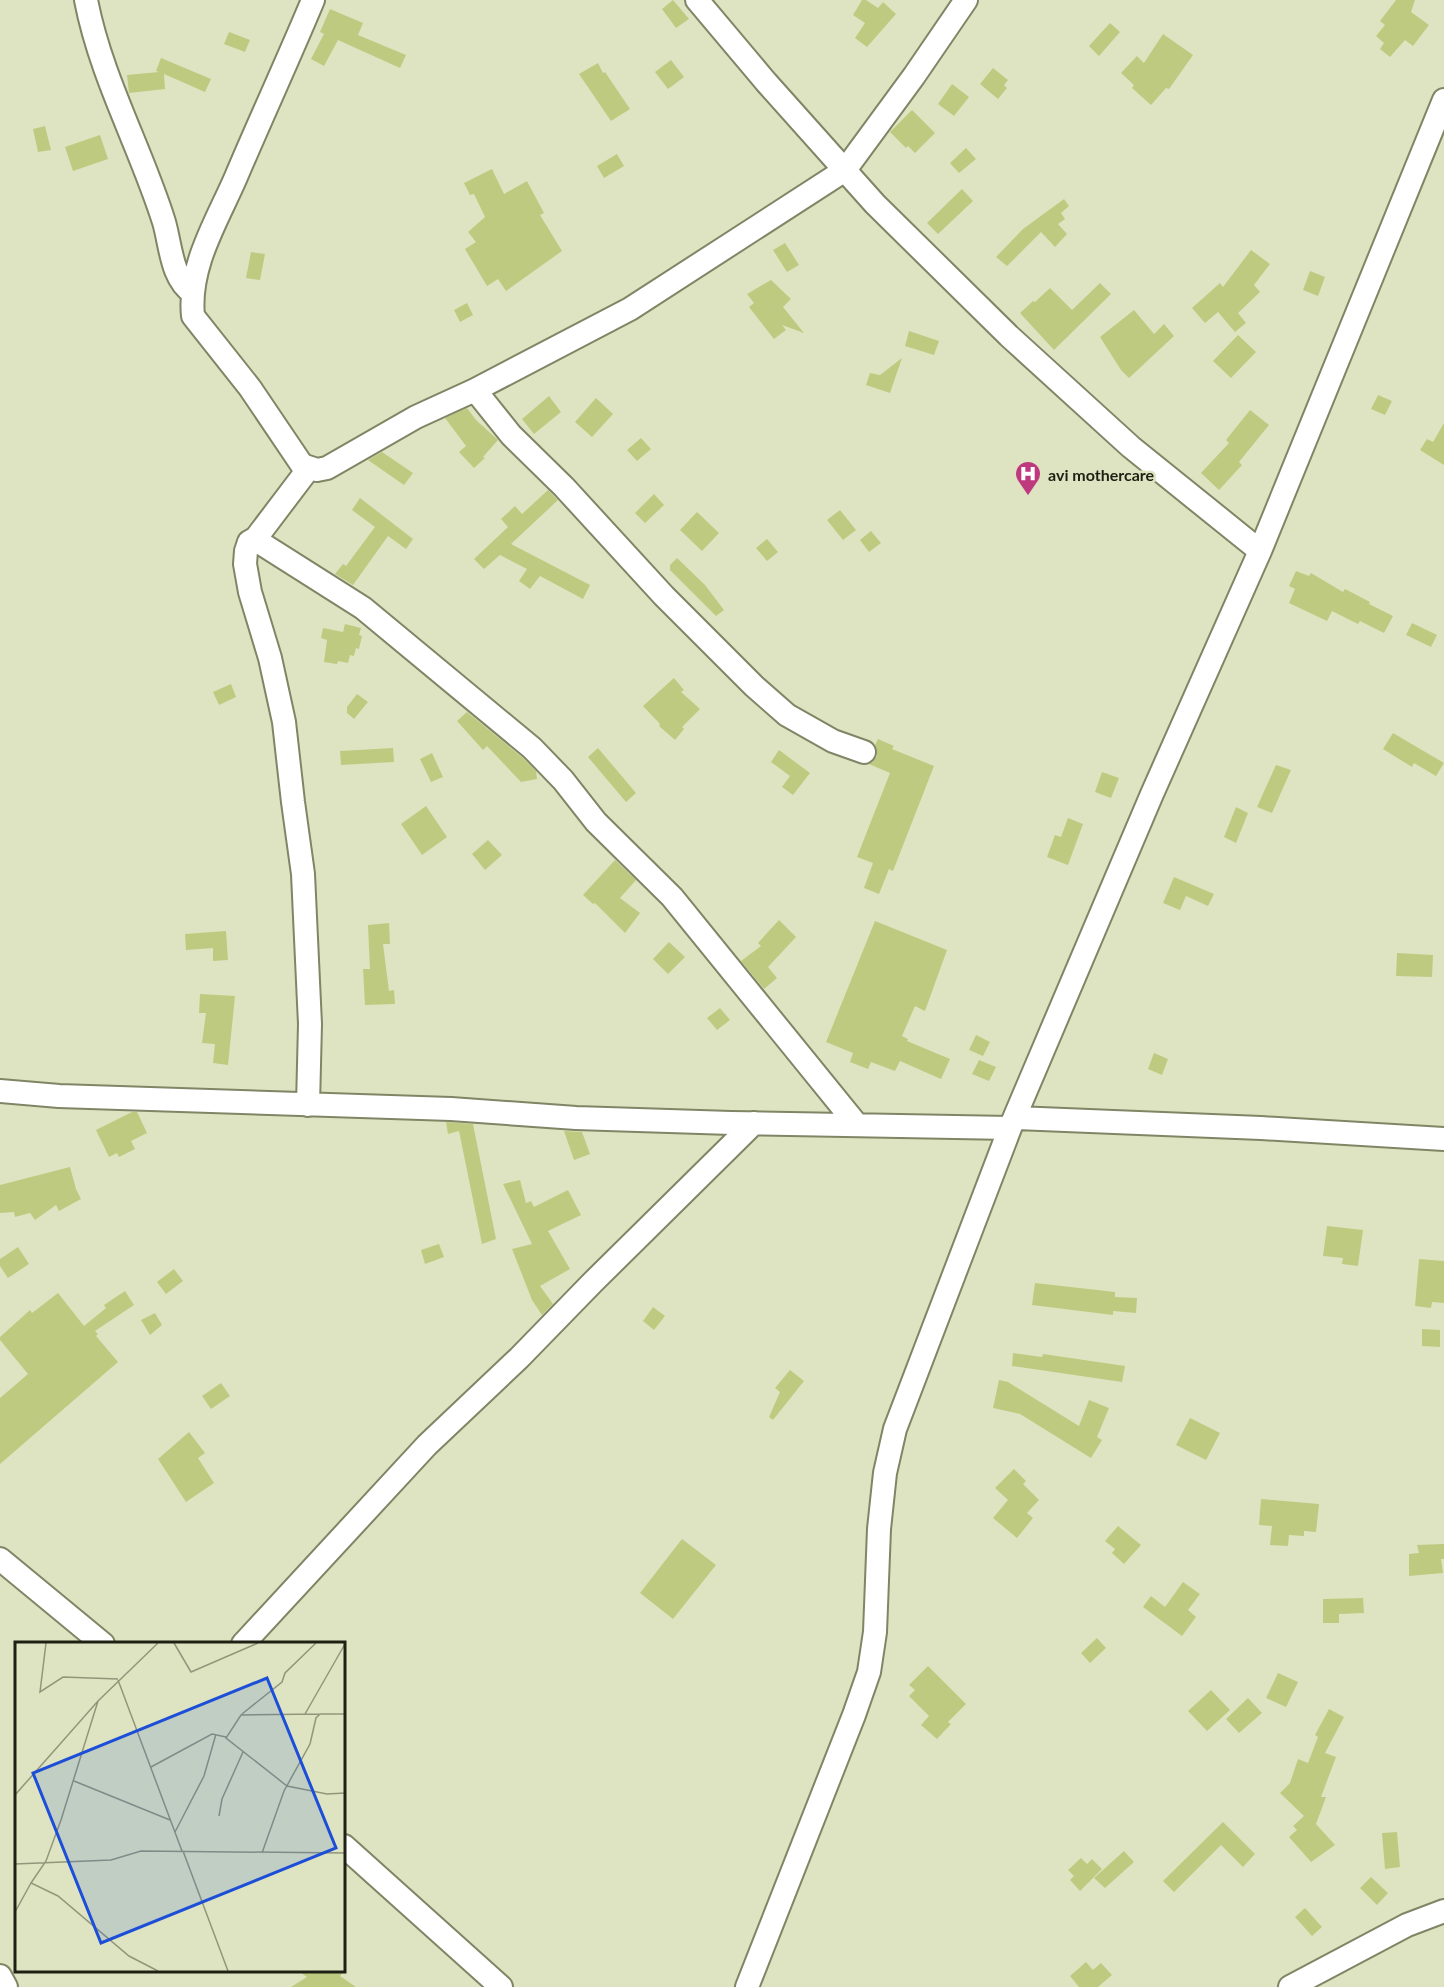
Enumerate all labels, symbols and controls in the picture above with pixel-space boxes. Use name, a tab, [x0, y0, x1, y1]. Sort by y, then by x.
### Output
hospital icon: avi mothercare	[1013, 459, 1043, 497]
place label: avi mothercare	[1048, 465, 1155, 484]
inset map	[15, 1642, 345, 1972]

